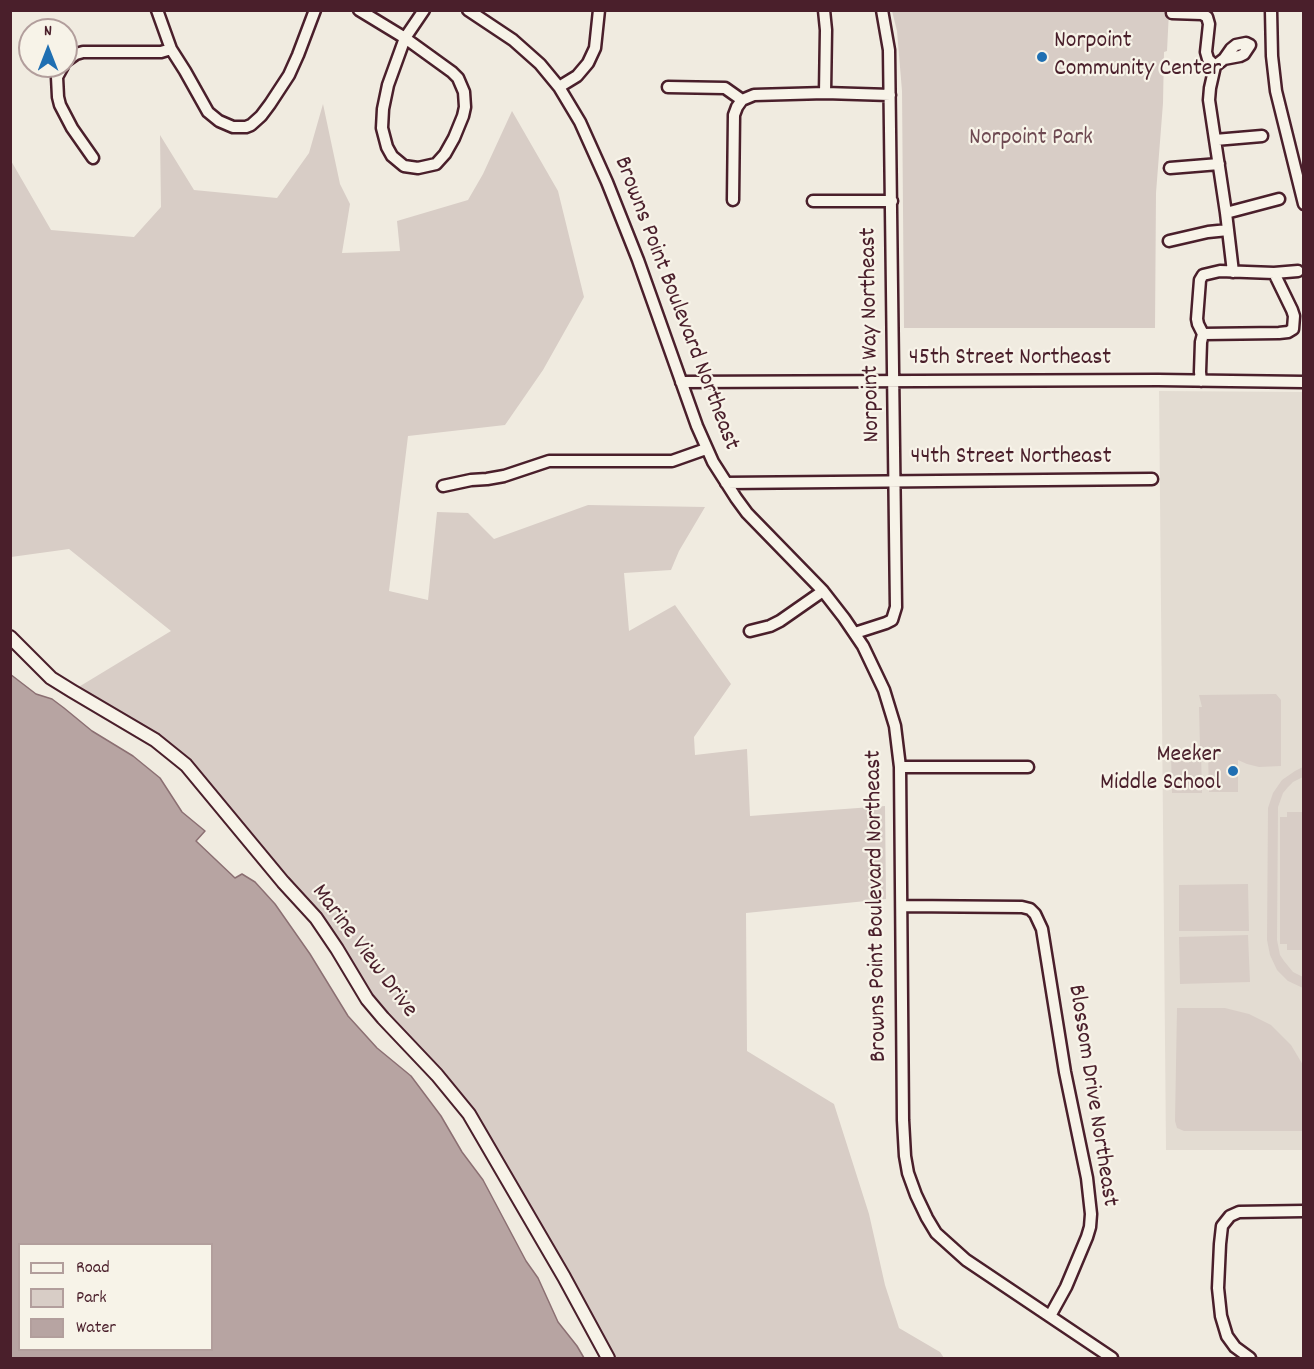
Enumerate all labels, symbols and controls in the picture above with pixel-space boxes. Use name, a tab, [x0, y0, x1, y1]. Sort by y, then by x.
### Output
north arrow	[18, 18, 78, 78]
text: N	[44, 20, 52, 43]
place label: Norpoint Community Center	[1054, 29, 1221, 85]
marker: Norpoint Community Center	[1035, 50, 1049, 64]
park label: Norpoint Park	[969, 126, 1093, 154]
street label: Browns Point Boulevard Northeast	[606, 153, 744, 455]
street label: Norpoint Way Northeast	[856, 227, 888, 443]
street label: 45th Street Northeast	[909, 346, 1111, 374]
street label: 44th Street Northeast	[910, 445, 1112, 473]
place label: Meeker Middle School	[1100, 743, 1221, 799]
street label: Browns Point Boulevard Northeast	[861, 750, 895, 1062]
marker: Meeker Middle School	[1226, 764, 1240, 778]
street label: Marine View Drive	[304, 880, 422, 1024]
street label: Blossom Drive Northeast	[1059, 983, 1123, 1209]
legend	[18, 1243, 213, 1351]
text: Road	[76, 1256, 110, 1281]
text: Park	[76, 1286, 107, 1311]
text: Water	[76, 1316, 116, 1341]

